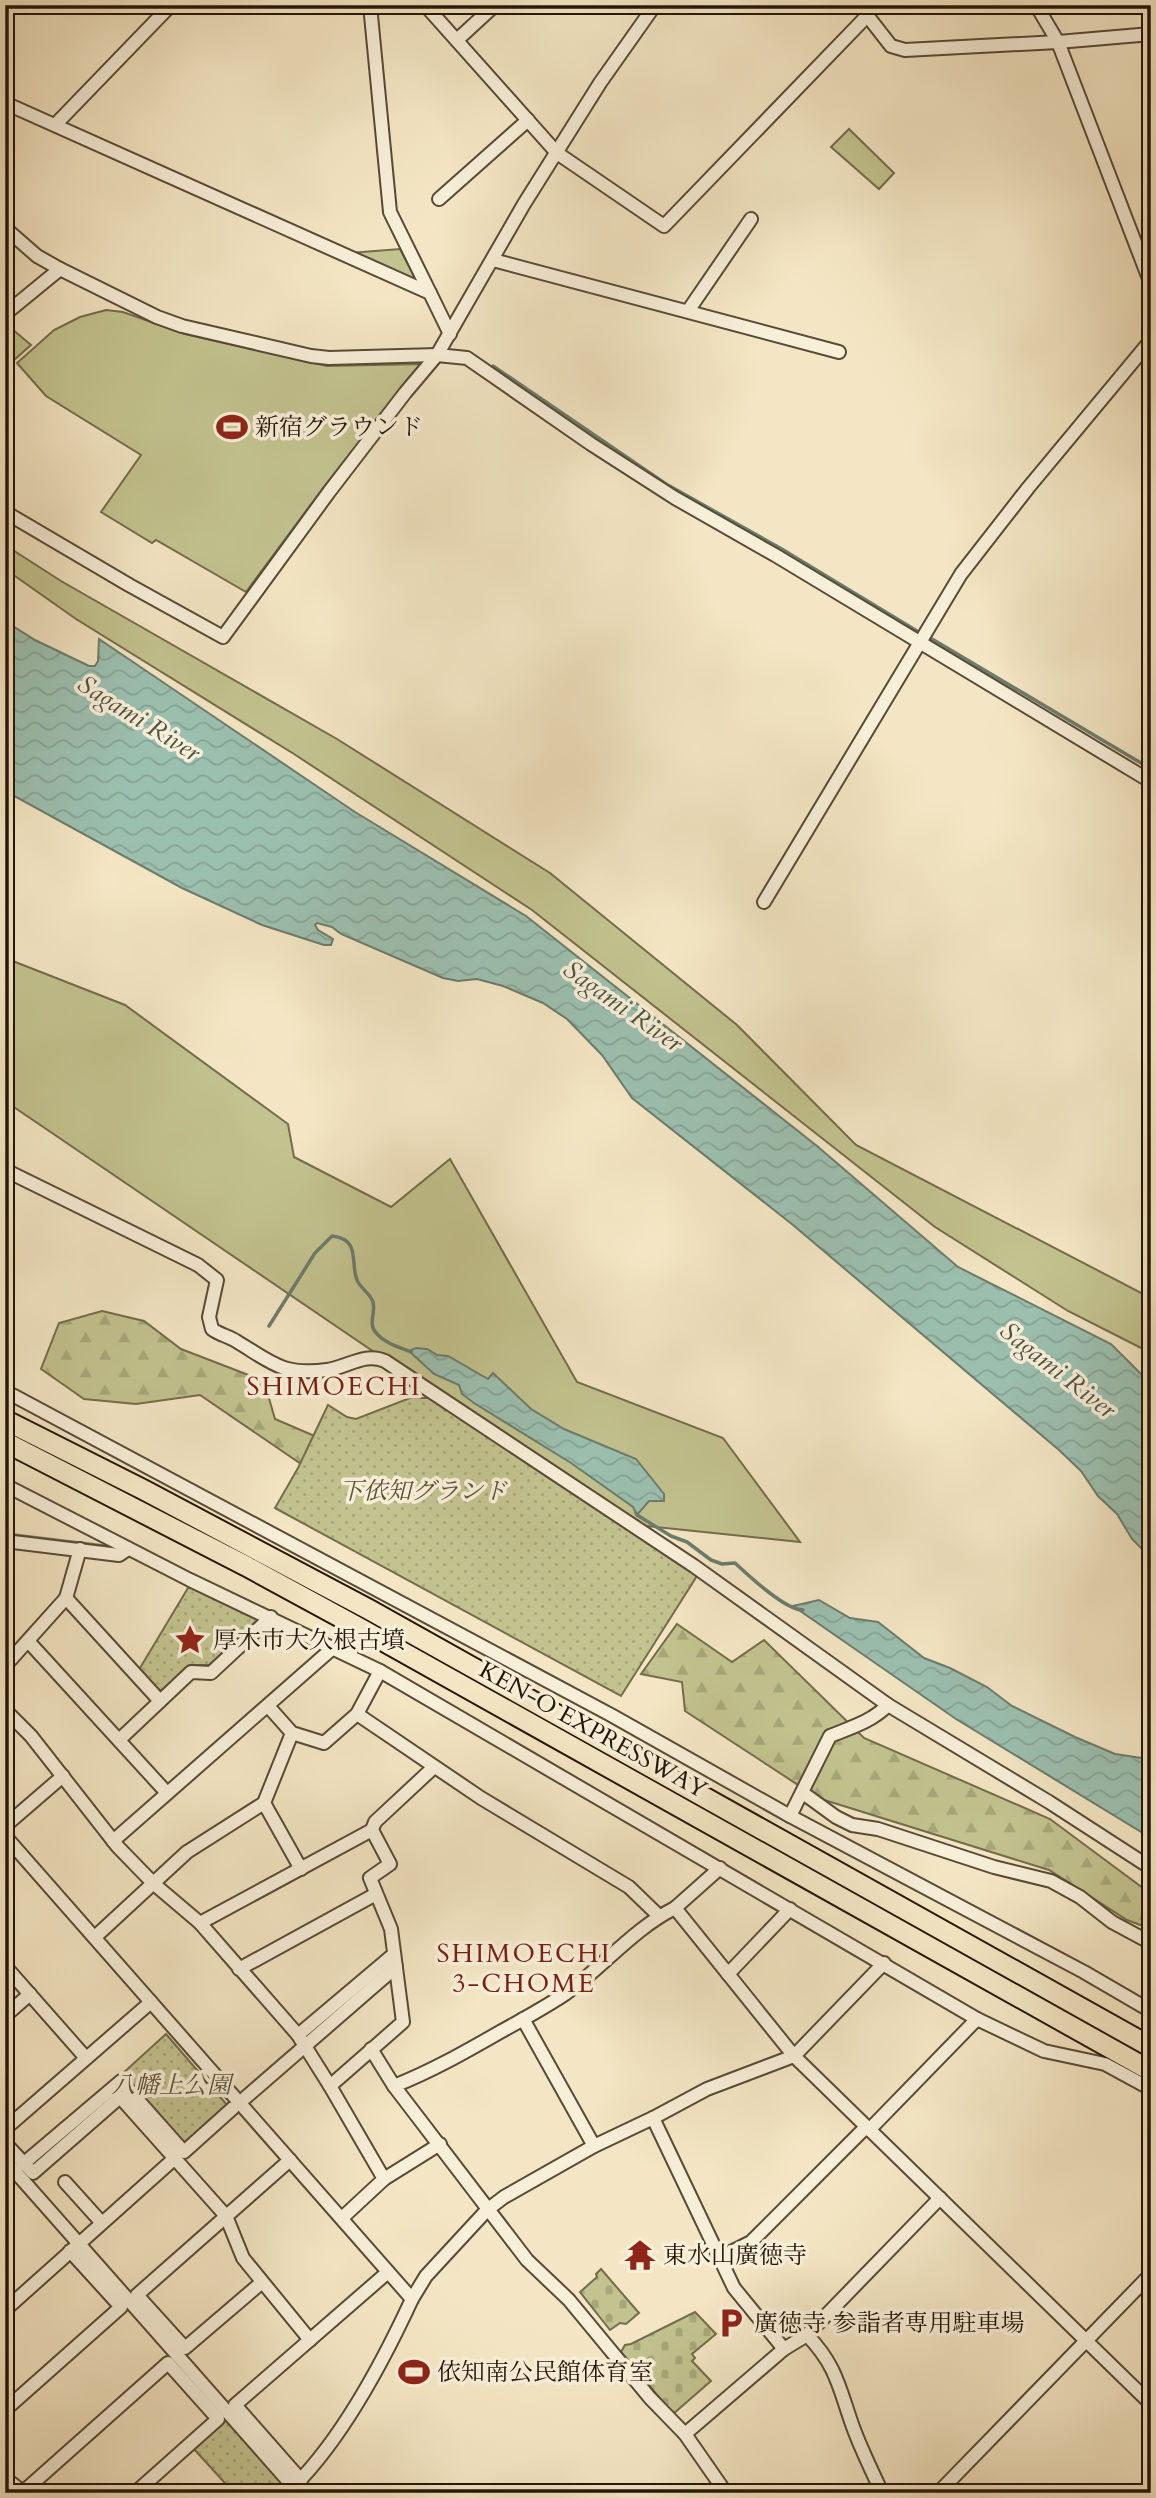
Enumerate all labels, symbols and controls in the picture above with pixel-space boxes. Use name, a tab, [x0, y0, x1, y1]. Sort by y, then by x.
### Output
sports icon: 新宿グラウンド	[215, 410, 249, 444]
place label: 新宿グラウンド	[255, 411, 423, 444]
water label: Sagami River	[71, 666, 208, 770]
water label: Sagami River	[556, 952, 691, 1061]
water label: Sagami River	[993, 1314, 1125, 1427]
district label: SHIMOECHI	[246, 1369, 422, 1404]
park label: 下依知グランド	[339, 1475, 508, 1508]
place icon: 厚木市大久根古墳	[173, 1623, 207, 1657]
place label: 厚木市大久根古墳	[213, 1624, 405, 1657]
street label: KEN-O EXPRESSWAY	[473, 1654, 713, 1807]
district label: SHIMOECHI 3-CHOME	[436, 1936, 612, 2001]
park label: 八幡上公園	[111, 2069, 235, 2102]
temple icon: 東水山廣徳寺	[623, 2238, 657, 2272]
place label: 東水山廣徳寺	[663, 2239, 807, 2272]
parking icon: 廣徳寺 参詣者専用駐車場	[714, 2306, 748, 2340]
place label: 廣徳寺 参詣者専用駐車場	[754, 2307, 1024, 2340]
sports icon: 依知南公民館体育室	[397, 2355, 431, 2389]
place label: 依知南公民館体育室	[437, 2356, 653, 2389]

